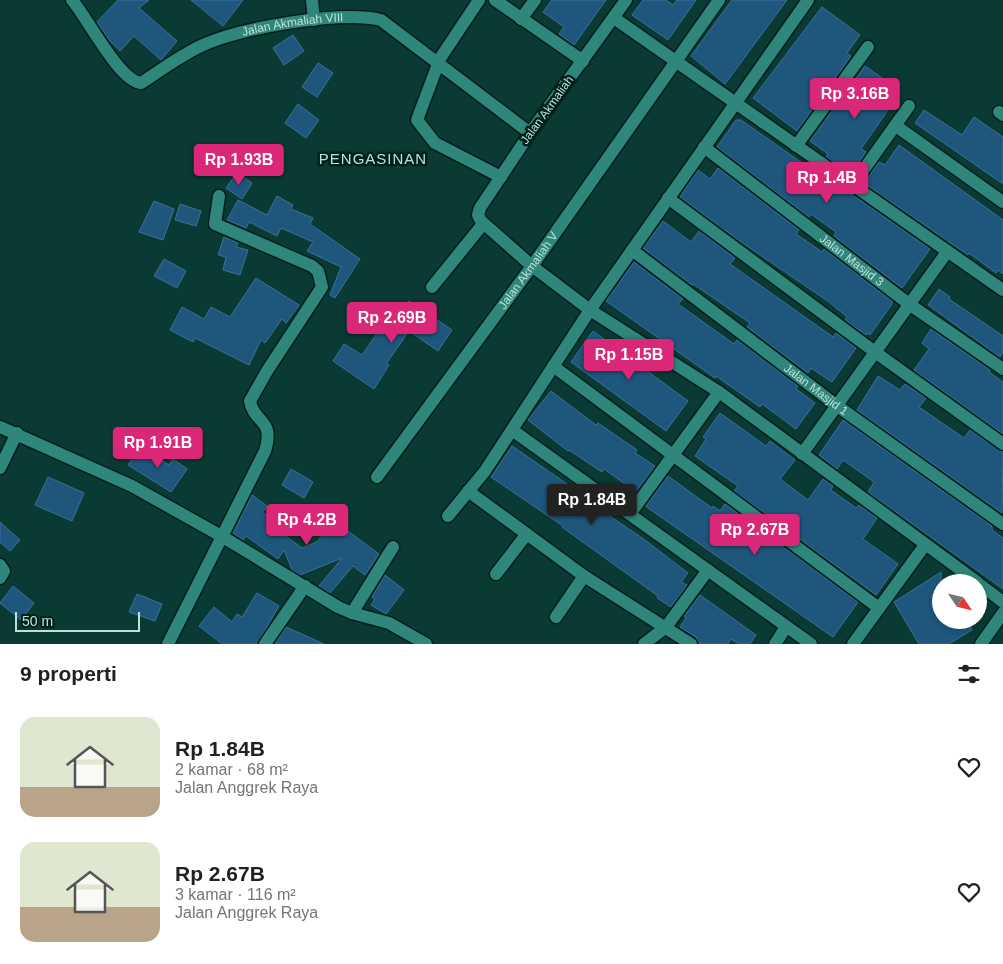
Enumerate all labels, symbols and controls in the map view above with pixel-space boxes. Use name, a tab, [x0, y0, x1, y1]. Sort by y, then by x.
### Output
street label: Jalan Akmaliah VIII	[241, 10, 344, 39]
street label: Jalan Akmaliah	[518, 73, 576, 147]
pin: Rp 3.16B	[803, 78, 907, 120]
text: Rp 3.16B	[821, 85, 889, 102]
pin: Rp 1.93B	[187, 144, 291, 186]
district label: PENGASINAN	[319, 150, 427, 167]
text: Rp 1.93B	[205, 151, 273, 168]
pin: Rp 1.4B	[781, 162, 873, 204]
text: Rp 1.4B	[797, 169, 857, 186]
street label: Jalan Akmaliah V	[496, 229, 561, 312]
street label: Jalan Masjid 3	[817, 231, 887, 289]
pin: Rp 2.69B	[340, 302, 444, 344]
text: Rp 2.69B	[358, 309, 426, 326]
pin: Rp 1.15B	[577, 338, 681, 381]
text: Rp 1.15B	[595, 346, 663, 363]
street label: Jalan Masjid 1	[781, 361, 851, 419]
pin: Rp 1.91B	[106, 426, 210, 469]
text: Rp 1.91B	[124, 434, 192, 451]
pin: Rp 1.84B	[540, 484, 644, 526]
text: Rp 1.84B	[558, 491, 626, 508]
pin: Rp 4.2B	[261, 504, 353, 546]
text: Rp 4.2B	[277, 511, 337, 528]
pin: Rp 2.67B	[703, 514, 807, 556]
text: Rp 2.67B	[721, 521, 789, 538]
north arrow	[932, 574, 988, 629]
map controls	[932, 574, 987, 629]
scale bar	[15, 609, 140, 632]
text: 50 m	[22, 613, 53, 629]
icon: filters	[955, 660, 983, 688]
text: 9 properti	[20, 662, 117, 685]
icon: home	[60, 737, 120, 797]
text: Rp 1.84B	[175, 737, 265, 760]
icon: heart	[955, 753, 983, 781]
text: 2 kamar · 68 m²	[175, 761, 288, 778]
text: Jalan Anggrek Raya	[175, 779, 318, 796]
icon: home	[60, 862, 120, 922]
text: Rp 2.67B	[175, 862, 265, 885]
icon: heart	[955, 878, 983, 906]
text: 3 kamar · 116 m²	[175, 886, 296, 903]
text: Jalan Anggrek Raya	[175, 904, 318, 921]

